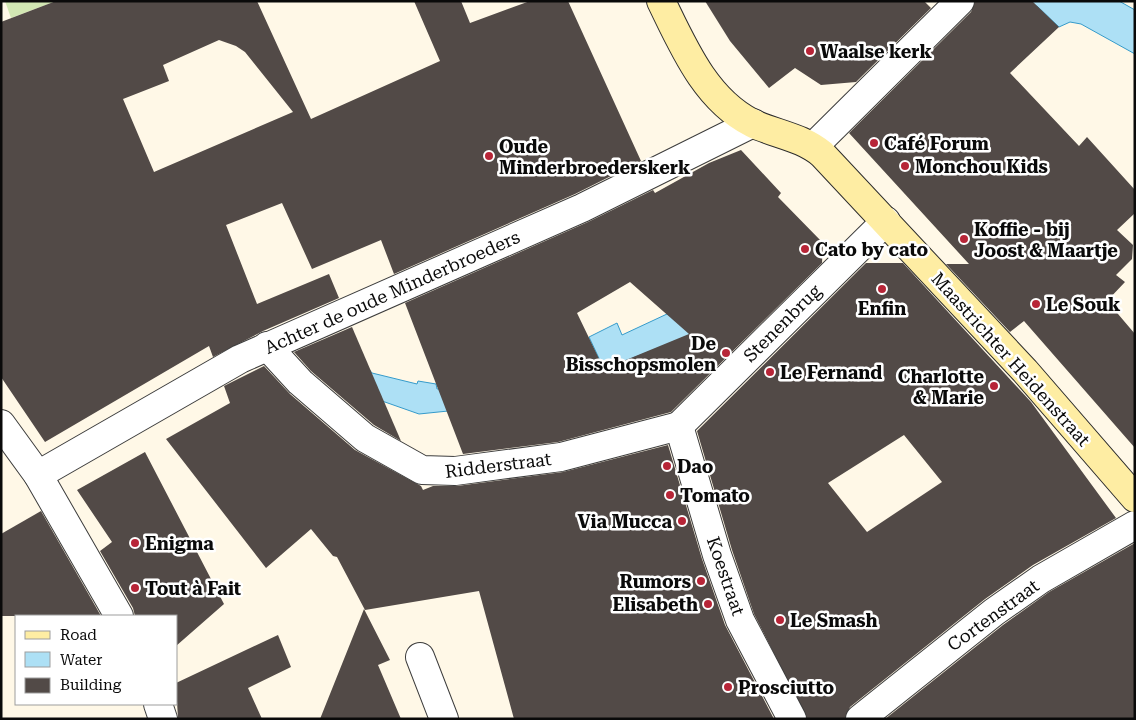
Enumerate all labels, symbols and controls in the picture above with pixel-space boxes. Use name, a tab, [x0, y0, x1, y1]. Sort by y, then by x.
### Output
place label: Waalse kerk	[820, 41, 933, 62]
marker: Waalse kerk	[804, 45, 816, 57]
place label: Café Forum	[884, 133, 990, 154]
place label: Oude Minderbroederskerk	[499, 136, 691, 178]
marker: Café Forum	[868, 137, 880, 149]
marker: Oude Minderbroederskerk	[483, 150, 495, 162]
place label: Monchou Kids	[915, 156, 1048, 177]
marker: Monchou Kids	[899, 160, 911, 172]
place label: Koffie - bij Joost & Maartje	[974, 219, 1118, 261]
street label: Achter de oude Minderbroeders	[261, 226, 523, 358]
marker: Koffie - bij Joost & Maartje	[958, 233, 970, 245]
place label: Cato by cato	[815, 239, 928, 260]
marker: Cato by cato	[799, 243, 811, 255]
street label: Maastrichter Heidenstraat	[927, 268, 1095, 450]
street label: Stenenbrug	[739, 279, 826, 366]
marker: Enfin	[876, 283, 888, 295]
place label: Le Souk	[1046, 294, 1121, 315]
place label: Enfin	[858, 298, 906, 319]
marker: Le Souk	[1030, 298, 1042, 310]
place label: De Bisschopsmolen	[566, 333, 716, 375]
marker: De Bisschopsmolen	[720, 347, 732, 359]
place label: Le Fernand	[780, 362, 882, 383]
marker: Le Fernand	[764, 366, 776, 378]
place label: Charlotte & Marie	[898, 366, 984, 408]
marker: Charlotte & Marie	[988, 380, 1000, 392]
street label: Ridderstraat	[444, 448, 553, 482]
place label: Dao	[677, 456, 714, 477]
marker: Dao	[661, 460, 673, 472]
place label: Tomato	[680, 485, 750, 506]
marker: Tomato	[664, 489, 676, 501]
place label: Via Mucca	[577, 511, 672, 532]
marker: Via Mucca	[676, 515, 688, 527]
place label: Enigma	[145, 533, 214, 554]
street label: Koestraat	[703, 534, 749, 618]
marker: Enigma	[129, 537, 141, 549]
place label: Rumors	[620, 571, 691, 592]
marker: Rumors	[695, 575, 707, 587]
street label: Cortenstraat	[943, 575, 1043, 655]
place label: Tout à Fait	[145, 578, 241, 599]
marker: Tout à Fait	[129, 582, 141, 594]
place label: Elisabeth	[613, 594, 698, 615]
marker: Elisabeth	[702, 598, 714, 610]
place label: Le Smash	[790, 610, 878, 631]
marker: Le Smash	[774, 614, 786, 626]
legend	[15, 615, 178, 705]
text: Road	[60, 626, 97, 644]
text: Water	[60, 651, 102, 669]
text: Building	[60, 676, 122, 694]
place label: Prosciutto	[738, 677, 834, 698]
marker: Prosciutto	[722, 681, 734, 693]

